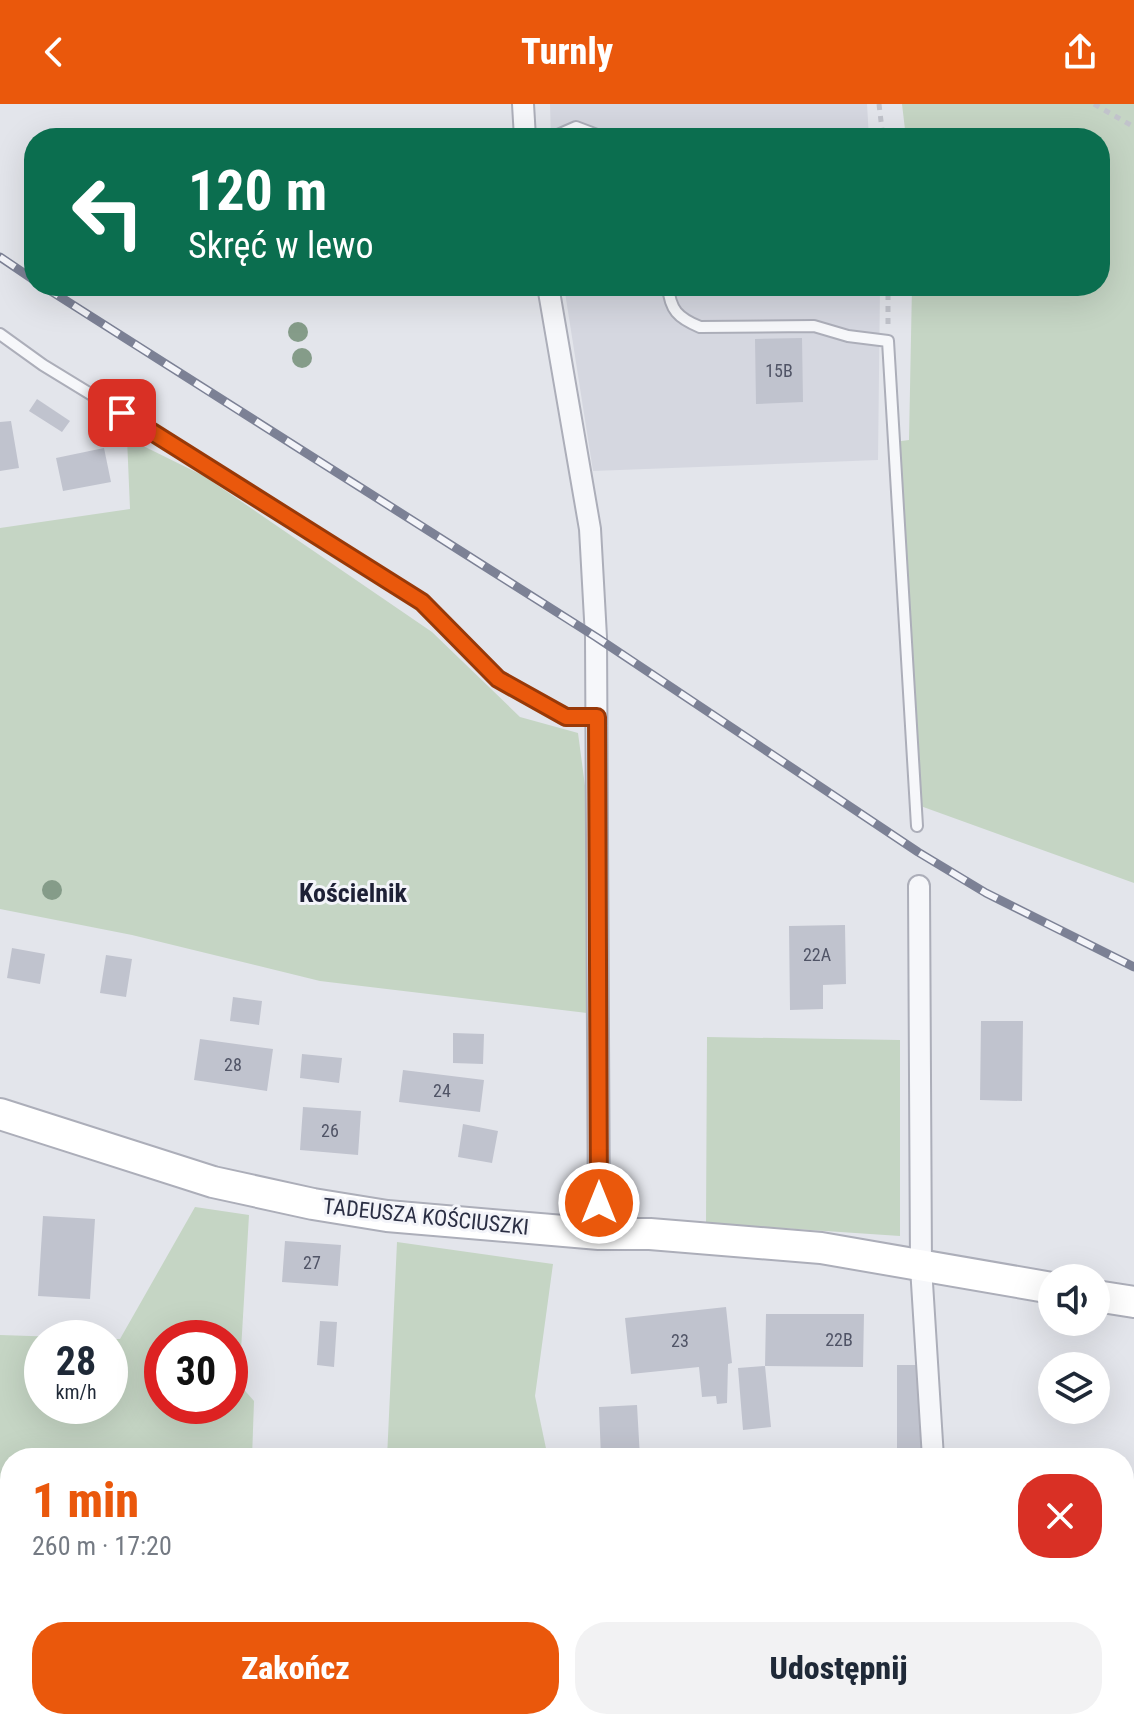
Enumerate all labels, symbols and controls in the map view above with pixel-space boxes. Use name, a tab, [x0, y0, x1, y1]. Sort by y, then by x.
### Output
icon: back	[32, 30, 76, 74]
icon: share	[1058, 30, 1102, 74]
text: Turnly	[521, 31, 613, 73]
text: 120 m	[188, 158, 327, 224]
icon: left	[56, 160, 160, 264]
text: Skręć w lewo	[188, 225, 374, 267]
house number: 15B	[765, 360, 793, 381]
pin	[88, 379, 156, 447]
icon: arrive	[100, 391, 144, 435]
district label: Kościelnik	[299, 878, 408, 908]
house number: 22A	[803, 944, 832, 965]
house number: 28	[224, 1054, 242, 1075]
house number: 24	[433, 1080, 451, 1101]
house number: 26	[321, 1120, 339, 1141]
position arrow	[557, 1161, 641, 1245]
street label: TADEUSZA KOŚCIUSZKI	[322, 1193, 530, 1240]
house number: 27	[303, 1252, 321, 1273]
map controls	[1038, 1264, 1110, 1424]
button: sound	[1038, 1264, 1110, 1336]
speed limit sign: 30	[144, 1320, 248, 1424]
house number: 22B	[825, 1329, 853, 1350]
house number: 23	[671, 1330, 689, 1351]
text: 28	[56, 1338, 96, 1385]
button: layers	[1038, 1352, 1110, 1424]
text: km/h	[55, 1380, 97, 1404]
text: 1 min	[32, 1472, 139, 1529]
button: close	[1018, 1474, 1102, 1558]
text: 260 m · 17:20	[32, 1531, 172, 1561]
button: Zakończ	[32, 1622, 559, 1714]
button: Udostępnij	[575, 1622, 1102, 1714]

